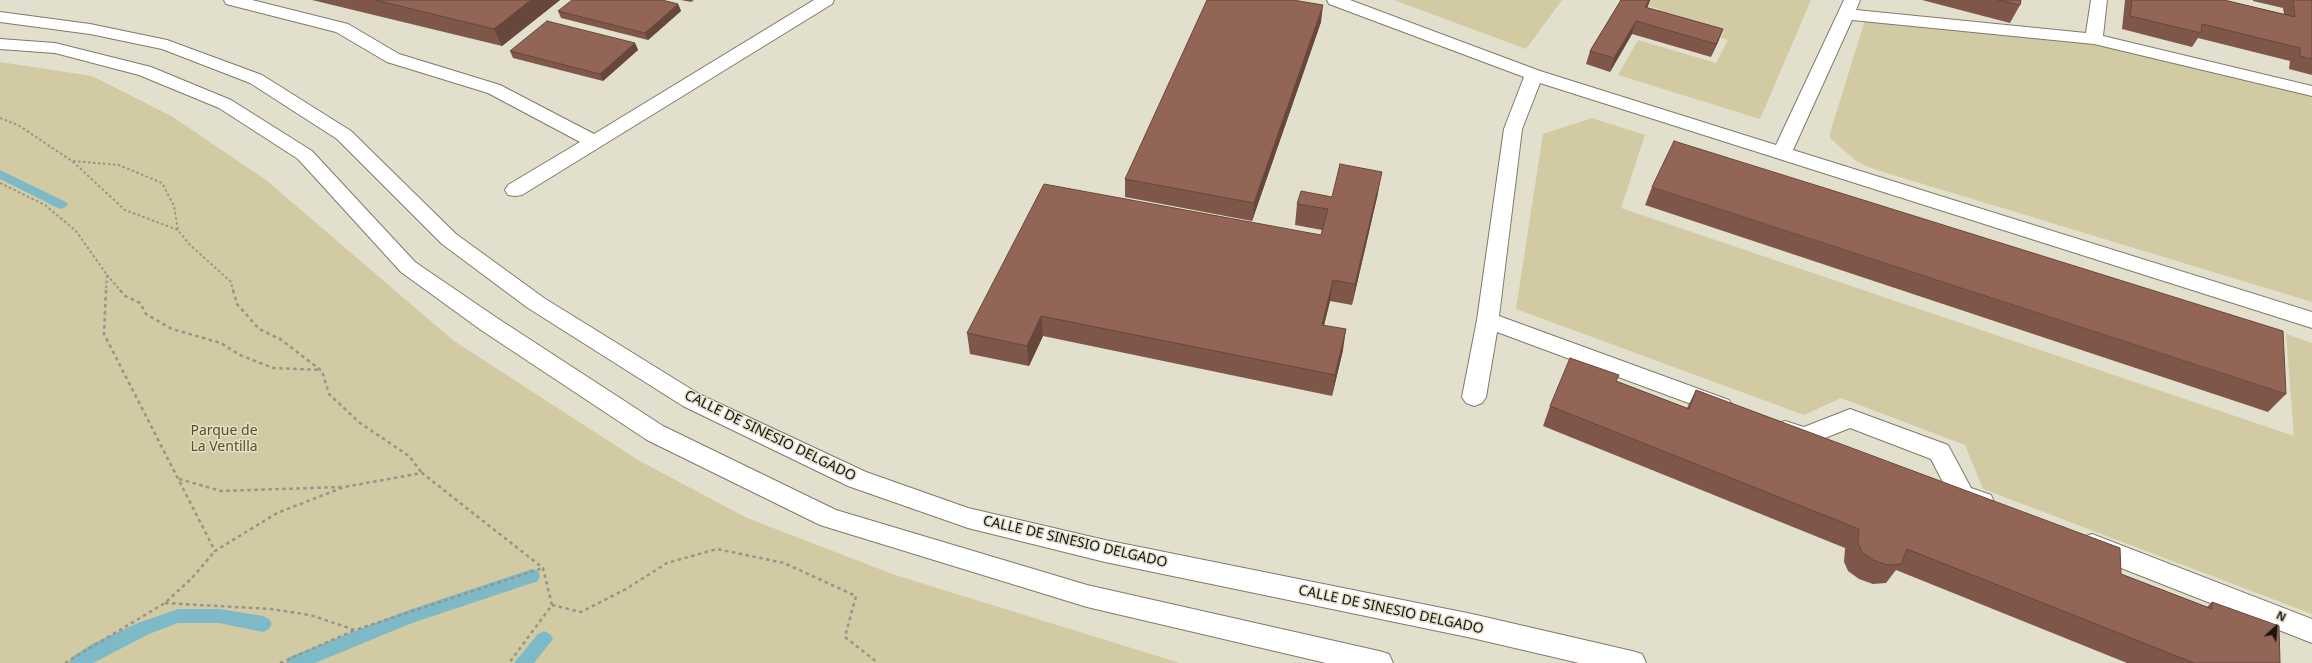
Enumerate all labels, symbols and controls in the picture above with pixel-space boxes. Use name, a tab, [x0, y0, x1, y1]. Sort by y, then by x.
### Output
street label: CALLE DE SINESIO DELGADO	[681, 387, 859, 485]
park label: Parque de La Ventilla	[190, 423, 258, 456]
street label: CALLE DE SINESIO DELGADO	[981, 513, 1169, 571]
street label: CALLE DE SINESIO DELGADO	[1297, 582, 1485, 638]
north arrow	[2256, 607, 2296, 647]
text: N	[2274, 607, 2289, 624]

